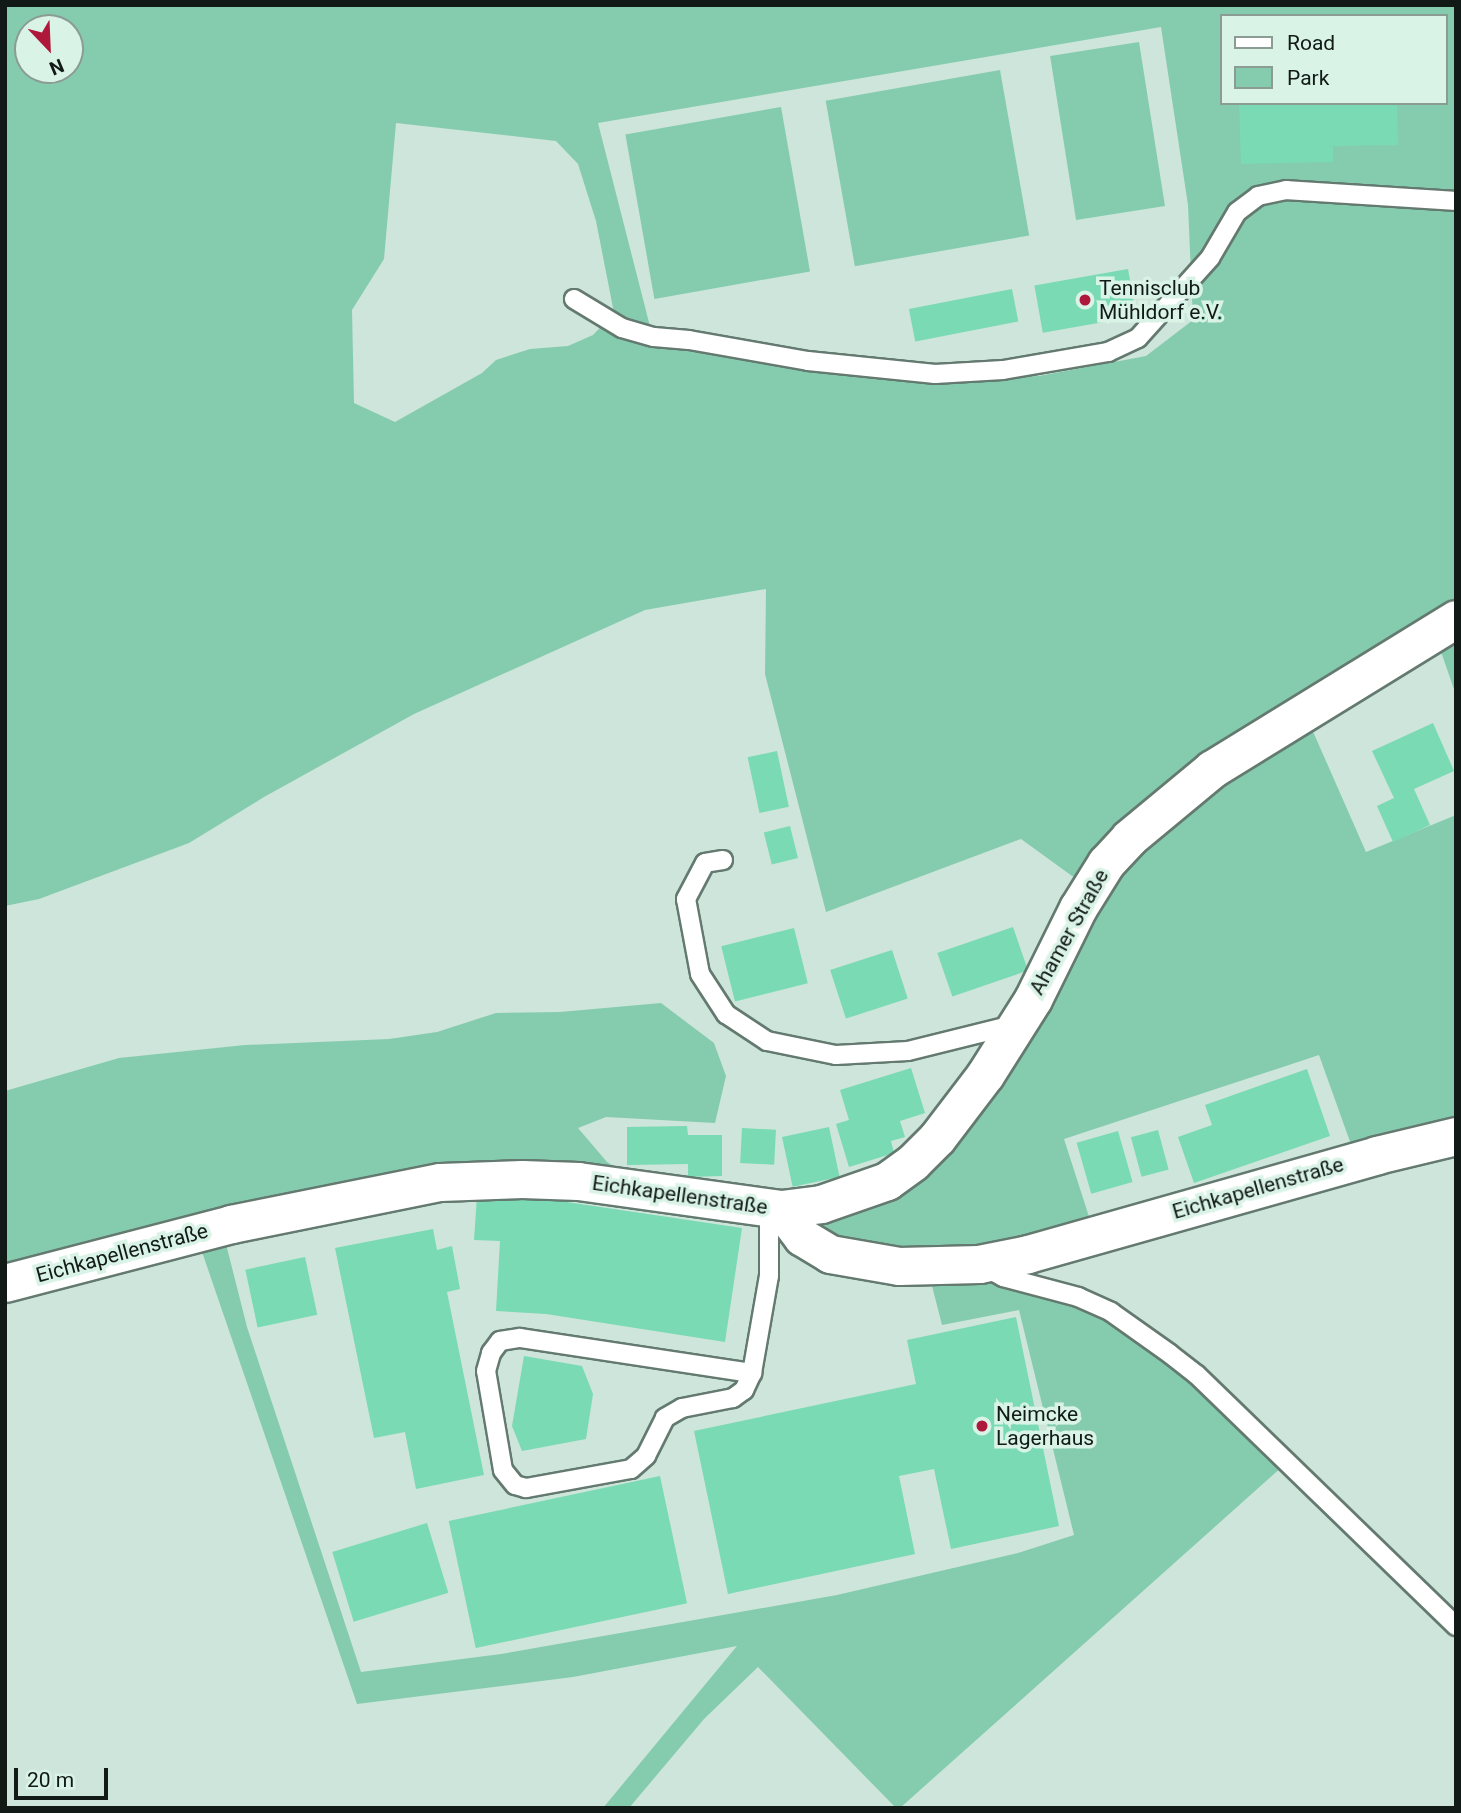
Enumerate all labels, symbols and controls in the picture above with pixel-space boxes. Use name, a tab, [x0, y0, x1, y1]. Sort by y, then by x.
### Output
north arrow	[14, 14, 84, 84]
legend	[1220, 14, 1447, 105]
text: Road	[1287, 31, 1335, 55]
text: N	[46, 54, 67, 80]
text: Park	[1287, 66, 1329, 90]
place label: Tennisclub Mühldorf e.V.	[1099, 275, 1222, 325]
marker: Tennisclub Mühldorf e.V.	[1077, 292, 1093, 308]
street label: Ahamer Straße	[1024, 865, 1114, 999]
street label: Eichkapellenstraße	[1169, 1151, 1347, 1225]
street label: Eichkapellenstraße	[591, 1170, 769, 1220]
street label: Eichkapellenstraße	[33, 1218, 211, 1288]
place label: Neimcke Lagerhaus	[996, 1401, 1094, 1451]
marker: Neimcke Lagerhaus	[974, 1418, 990, 1434]
scale bar	[18, 1754, 112, 1798]
text: 20 m	[27, 1768, 74, 1792]

